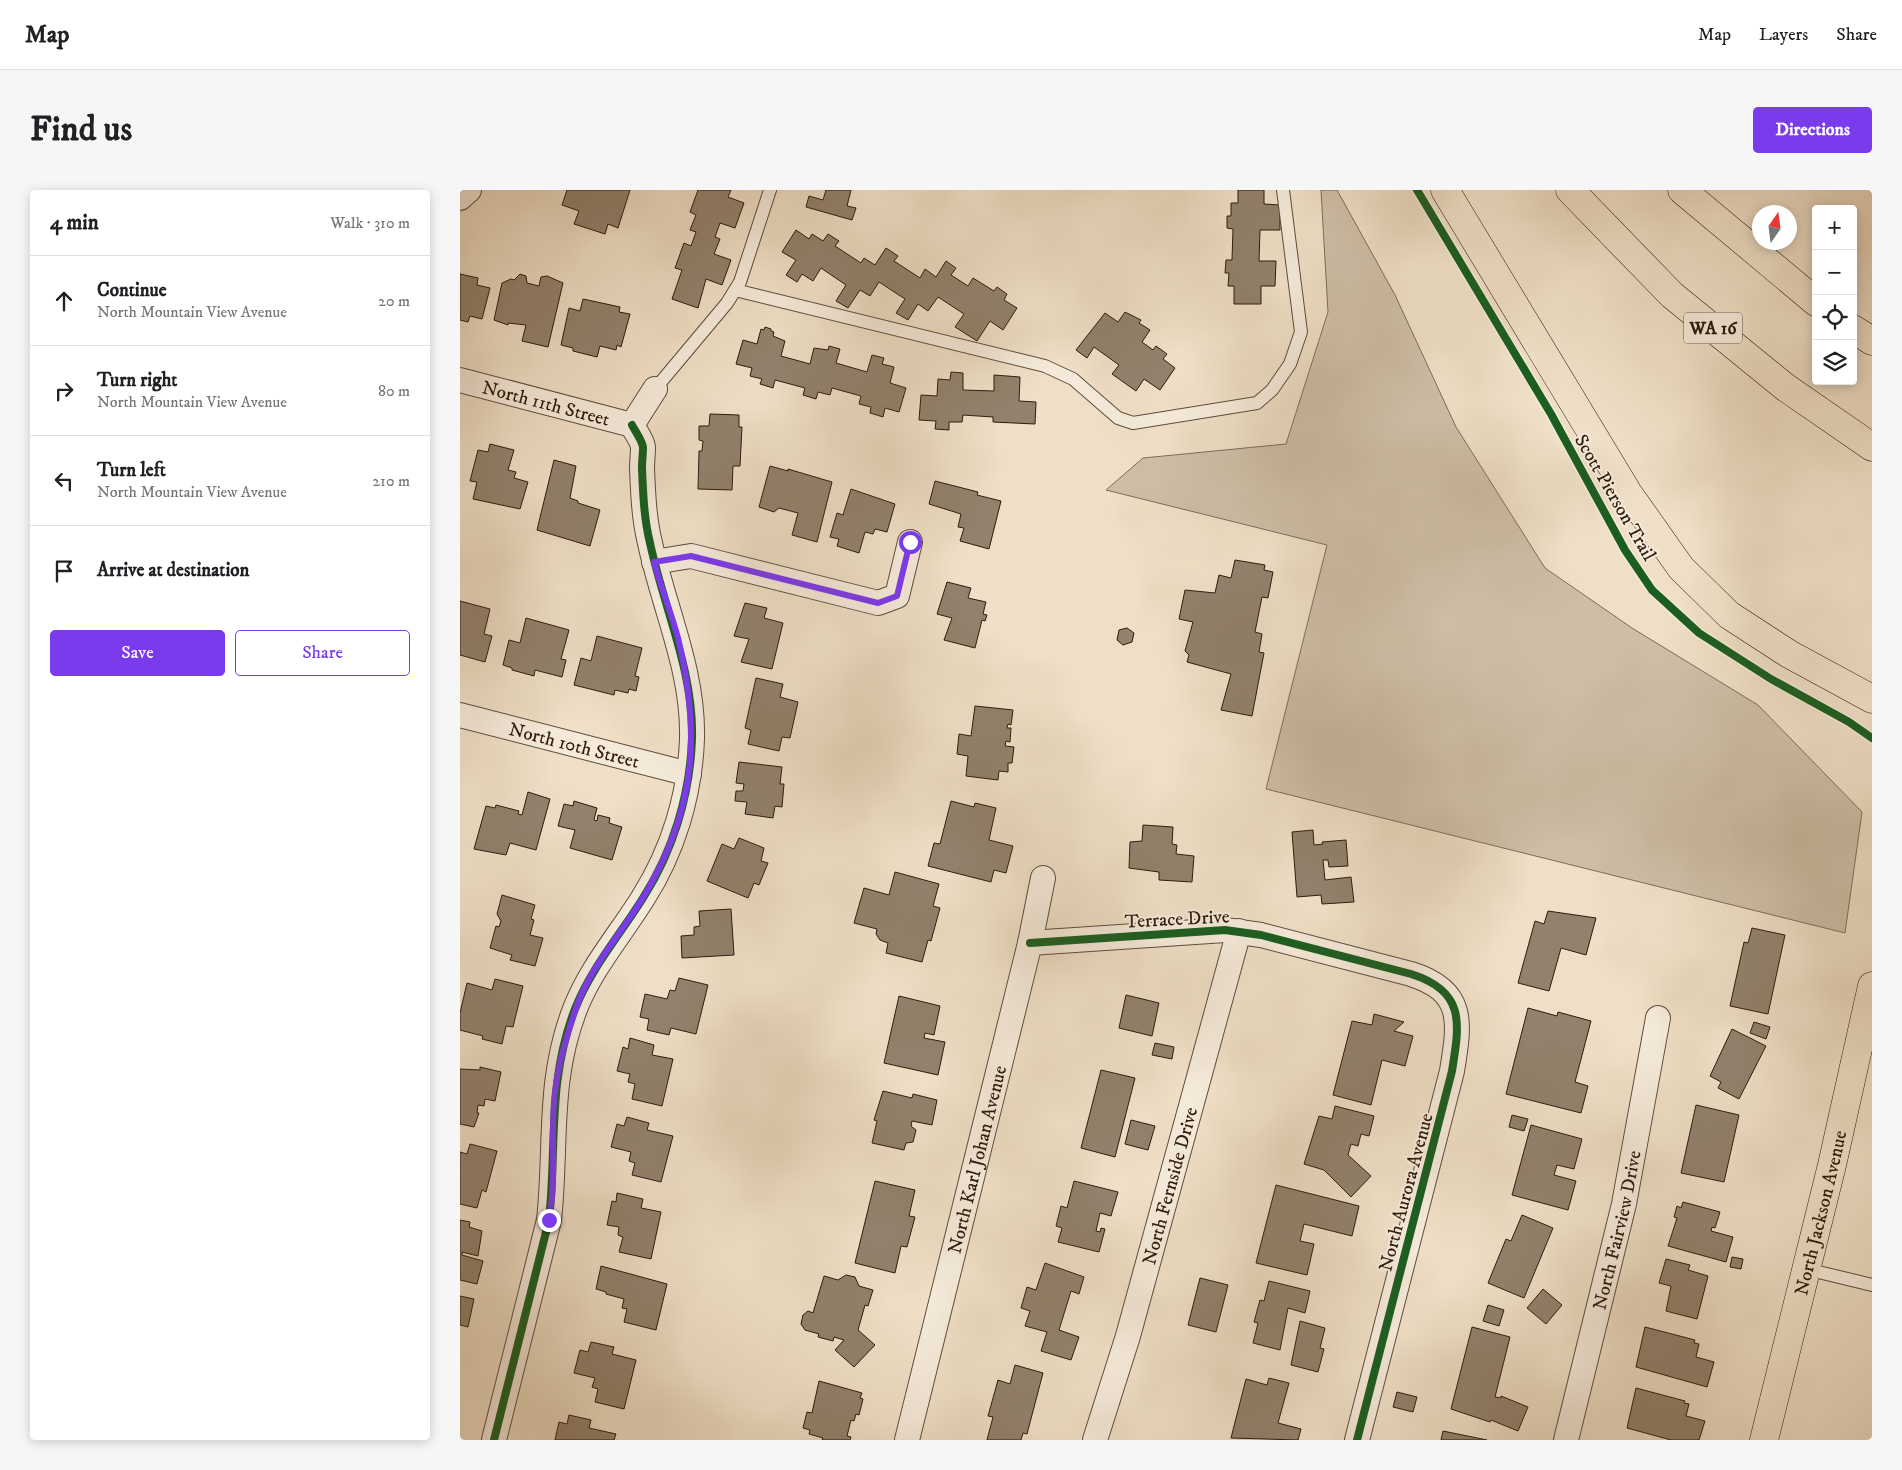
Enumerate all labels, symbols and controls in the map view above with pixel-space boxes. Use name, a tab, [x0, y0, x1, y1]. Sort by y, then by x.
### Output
text: Map	[25, 20, 69, 50]
text: Map	[1698, 24, 1731, 46]
text: Layers	[1759, 24, 1808, 46]
text: Share	[1836, 24, 1877, 46]
button: Directions	[1753, 107, 1872, 153]
text: Find us	[30, 108, 132, 152]
north arrow	[1752, 205, 1797, 250]
map controls	[1812, 205, 1857, 385]
button: +	[1812, 205, 1857, 250]
text: 4 min	[50, 210, 99, 236]
text: Walk · 310 m	[330, 213, 410, 233]
button: −	[1812, 250, 1857, 295]
text: Continue	[97, 279, 167, 302]
icon: ahead	[50, 287, 78, 315]
text: 20 m	[378, 291, 410, 311]
button: locate	[1812, 295, 1857, 340]
text: North Mountain View Avenue	[97, 302, 287, 322]
road number: WA 16	[1684, 312, 1742, 344]
button: layers	[1812, 340, 1857, 385]
text: Turn right	[97, 369, 177, 392]
street label: North 11th Street	[480, 376, 612, 432]
icon: right	[50, 377, 78, 405]
text: 80 m	[378, 381, 410, 401]
text: North Mountain View Avenue	[97, 392, 287, 412]
street label: Scott Pierson Trail	[1569, 430, 1660, 565]
text: Turn left	[97, 459, 166, 482]
icon: left	[50, 467, 78, 495]
text: 210 m	[372, 471, 410, 491]
text: North Mountain View Avenue	[97, 482, 287, 502]
route start	[899, 531, 922, 554]
icon: arrive	[50, 557, 78, 585]
text: Arrive at destination	[97, 559, 249, 582]
button: Save	[50, 630, 225, 676]
button: Share	[235, 630, 410, 676]
street label: North 10th Street	[506, 718, 642, 774]
street label: Terrace Drive	[1124, 905, 1230, 934]
street label: North Karl Johan Avenue	[944, 1063, 1012, 1256]
street label: North Fernside Drive	[1138, 1104, 1203, 1268]
street label: North Aurora Avenue	[1374, 1111, 1439, 1274]
street label: North Jackson Avenue	[1790, 1128, 1852, 1298]
street label: North Fairview Drive	[1588, 1149, 1647, 1312]
route end	[538, 1209, 561, 1232]

